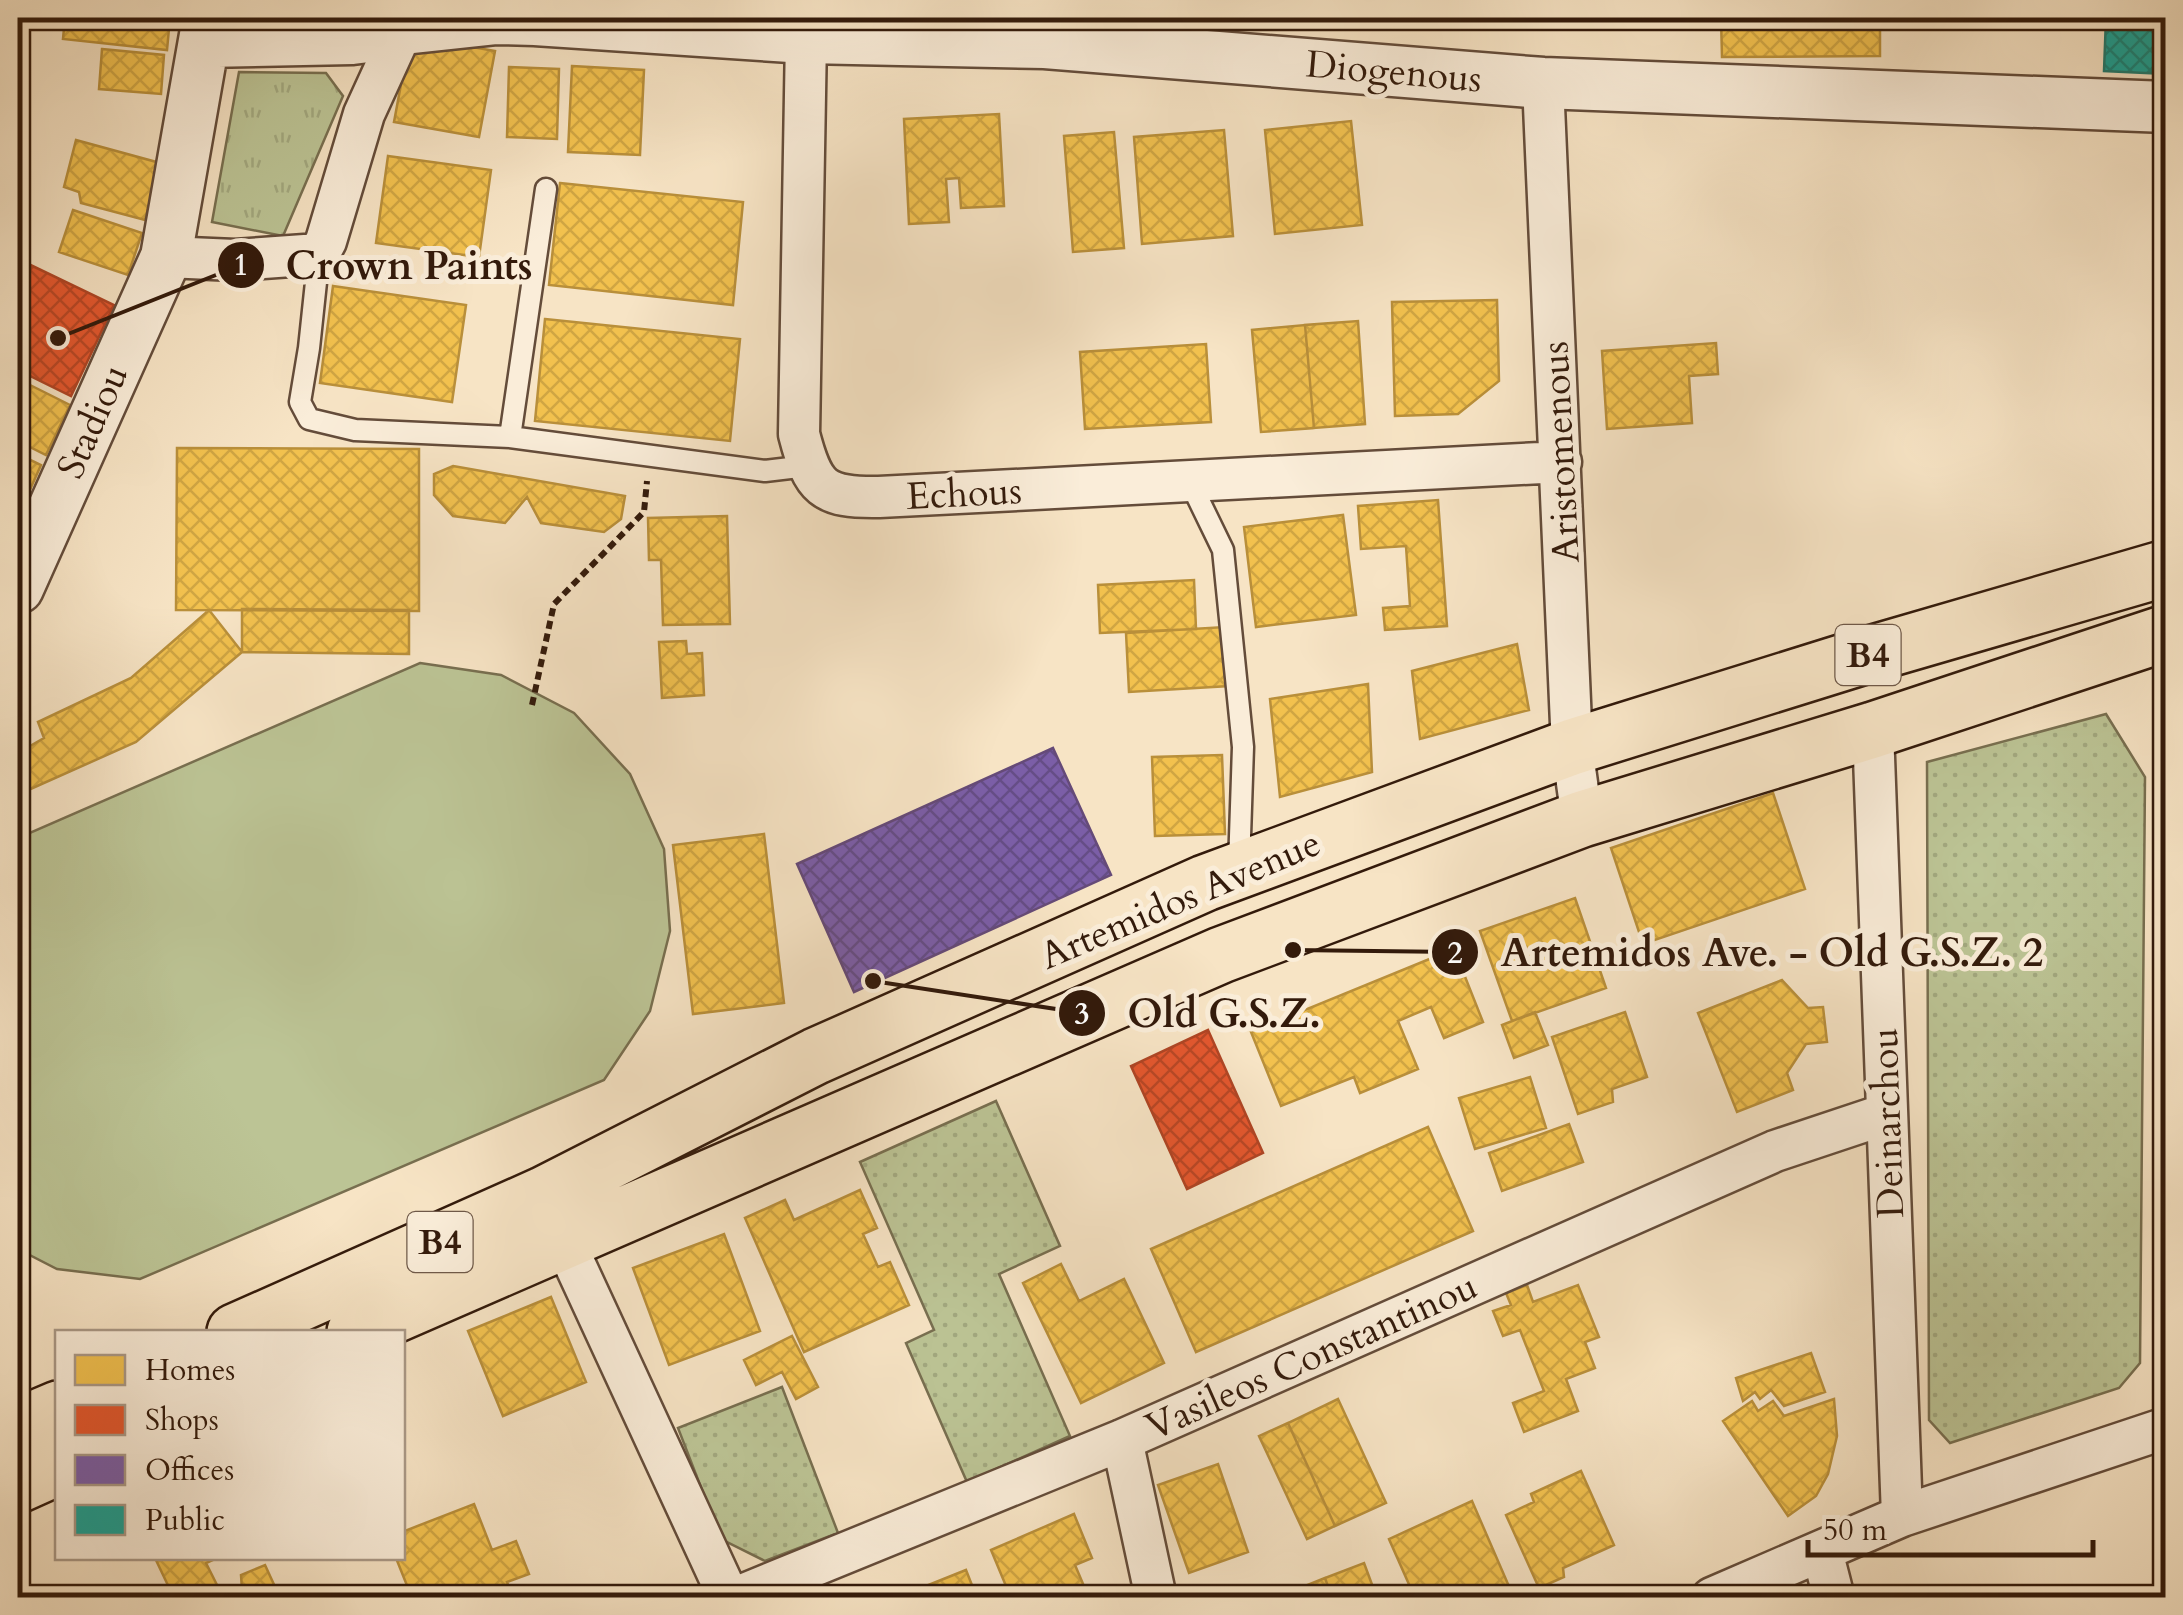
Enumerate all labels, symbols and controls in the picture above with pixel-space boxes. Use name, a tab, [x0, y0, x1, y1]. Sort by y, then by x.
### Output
street label: Diogenous	[1304, 38, 1484, 106]
callout: Crown Paints	[216, 230, 553, 300]
text: Crown Paints	[285, 239, 533, 294]
text: 1	[233, 245, 249, 286]
street label: Aristomenous	[1529, 340, 1593, 564]
street label: Stadiou	[45, 356, 141, 487]
street label: Echous	[905, 465, 1023, 523]
road number: B4	[1836, 625, 1900, 685]
street label: Artemidos Avenue	[1032, 817, 1329, 982]
callout: Artemidos Ave. - Old G.S.Z. 2	[1430, 917, 2063, 987]
text: Artemidos Ave. - Old G.S.Z. 2	[1501, 926, 2043, 981]
text: 2	[1447, 933, 1463, 974]
callout: Old G.S.Z.	[1057, 978, 1341, 1048]
text: Old G.S.Z.	[1127, 987, 1321, 1042]
text: 3	[1074, 994, 1090, 1035]
street label: Deinarchou	[1859, 1027, 1917, 1219]
road number: B4	[408, 1212, 472, 1272]
street label: Vasileos Constantinou	[1137, 1260, 1485, 1453]
legend	[55, 1330, 405, 1560]
text: Homes	[145, 1350, 235, 1391]
text: Shops	[145, 1400, 219, 1441]
text: Offices	[145, 1450, 234, 1491]
scale bar	[1808, 1495, 2093, 1557]
text: Public	[145, 1500, 225, 1541]
text: 50 m	[1823, 1510, 1888, 1551]

